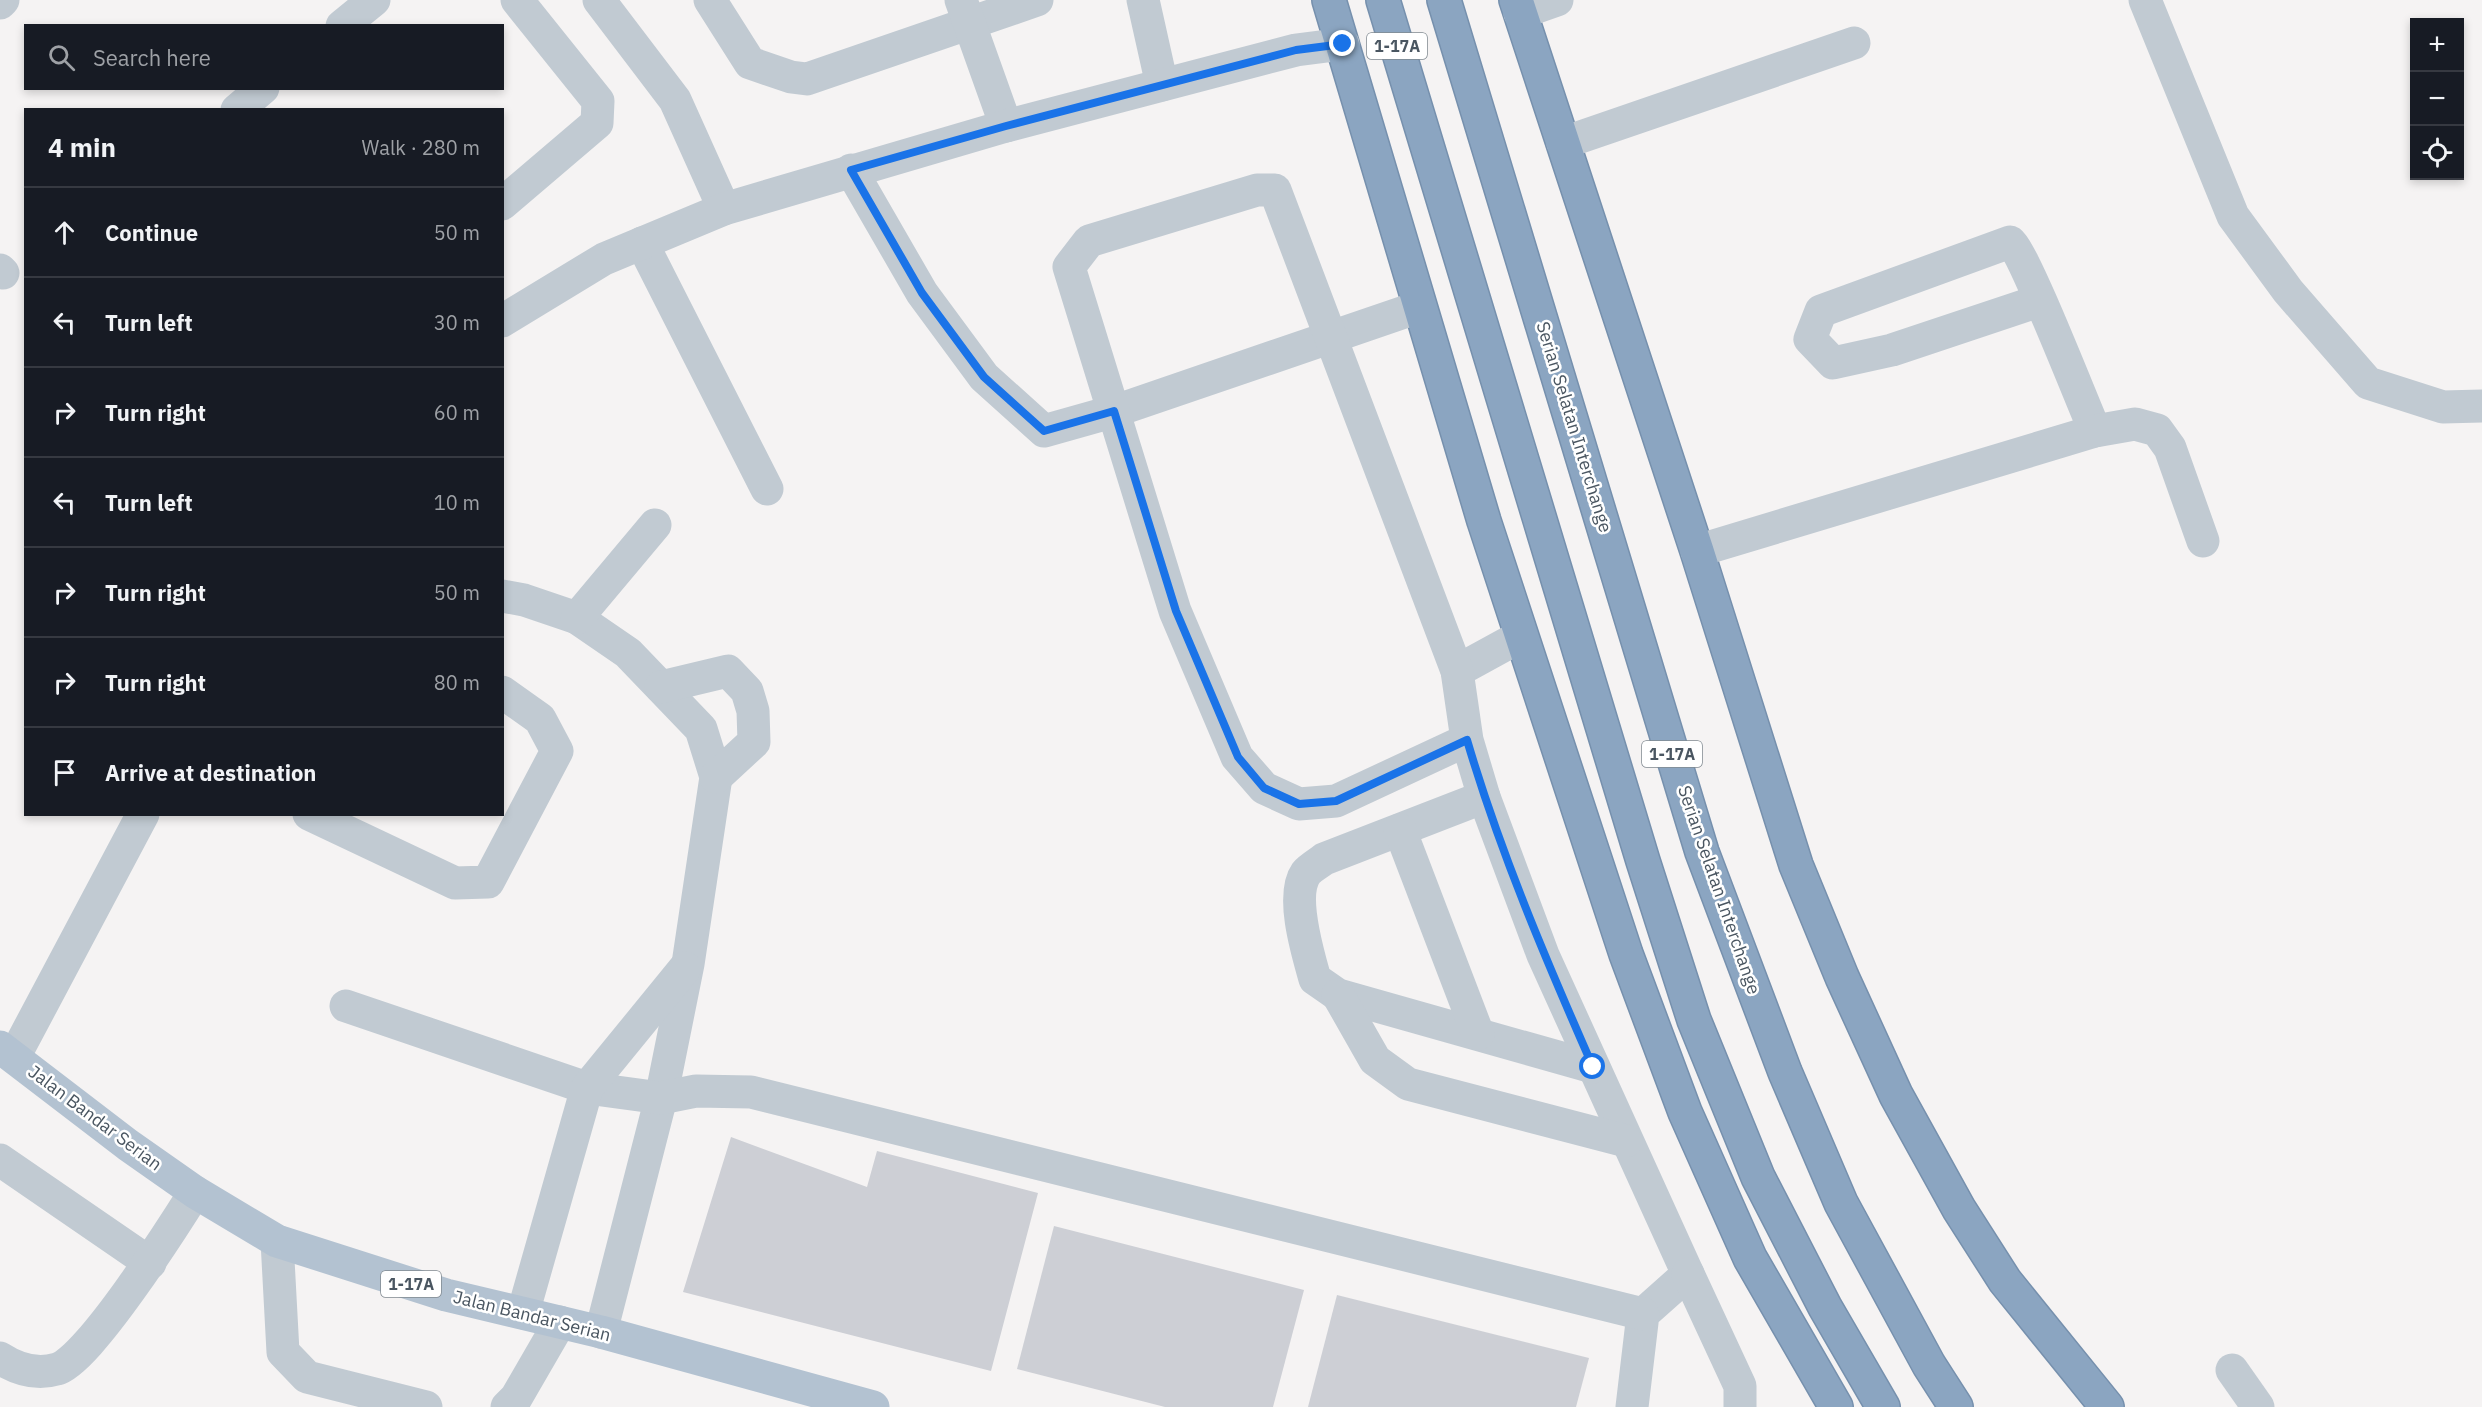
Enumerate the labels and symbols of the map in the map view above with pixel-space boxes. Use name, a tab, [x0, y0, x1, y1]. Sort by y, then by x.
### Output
route end	[1329, 30, 1355, 56]
road number: 1-17A	[1367, 33, 1427, 59]
street label: Serian Selatan Interchange	[1531, 319, 1618, 535]
road number: 1-17A	[1642, 741, 1702, 767]
street label: Serian Selatan Interchange	[1673, 782, 1766, 997]
route start	[1579, 1053, 1605, 1079]
street label: Jalan Bandar Serian	[24, 1060, 167, 1175]
road number: 1-17A	[381, 1271, 441, 1297]
street label: Jalan Bandar Serian	[451, 1285, 613, 1346]

